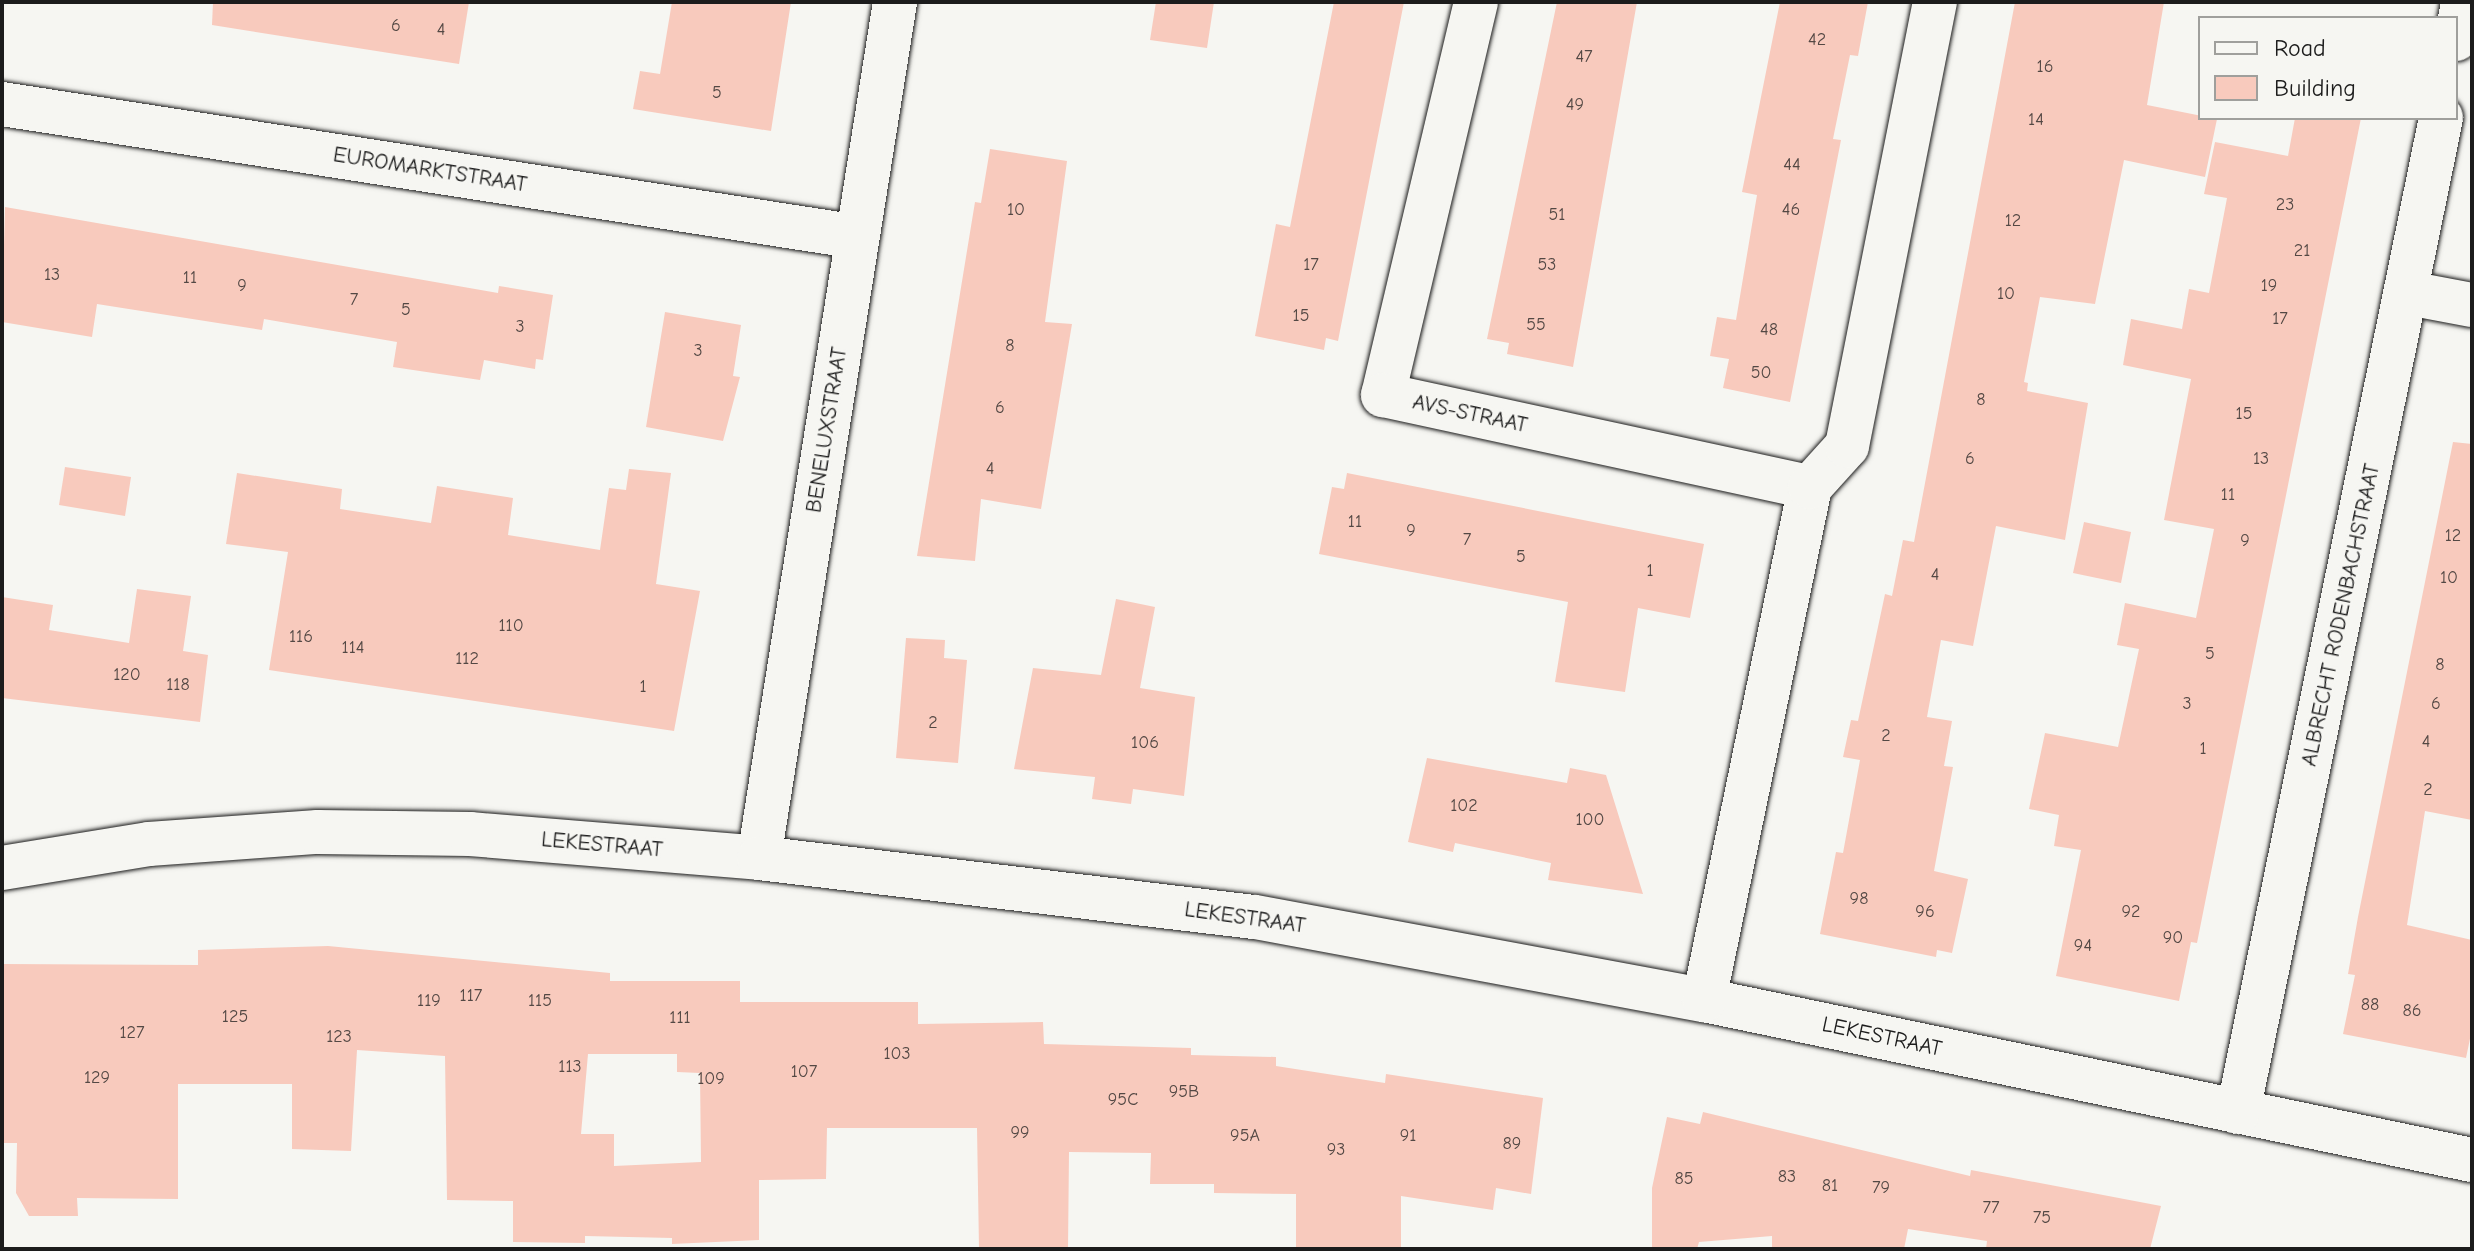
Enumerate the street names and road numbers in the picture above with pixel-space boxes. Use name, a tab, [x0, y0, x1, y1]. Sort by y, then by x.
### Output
street label: EUROMARKTSTRAAT	[331, 142, 529, 198]
street label: BENELUXSTRAAT	[801, 345, 853, 515]
street label: AVS-STRAAT	[1410, 389, 1530, 439]
street label: ALBRECHT RODENBACHSTRAAT	[2296, 461, 2386, 769]
street label: LEKESTRAAT	[540, 827, 664, 863]
street label: LEKESTRAAT	[1183, 896, 1307, 940]
street label: LEKESTRAAT	[1820, 1011, 1944, 1063]

